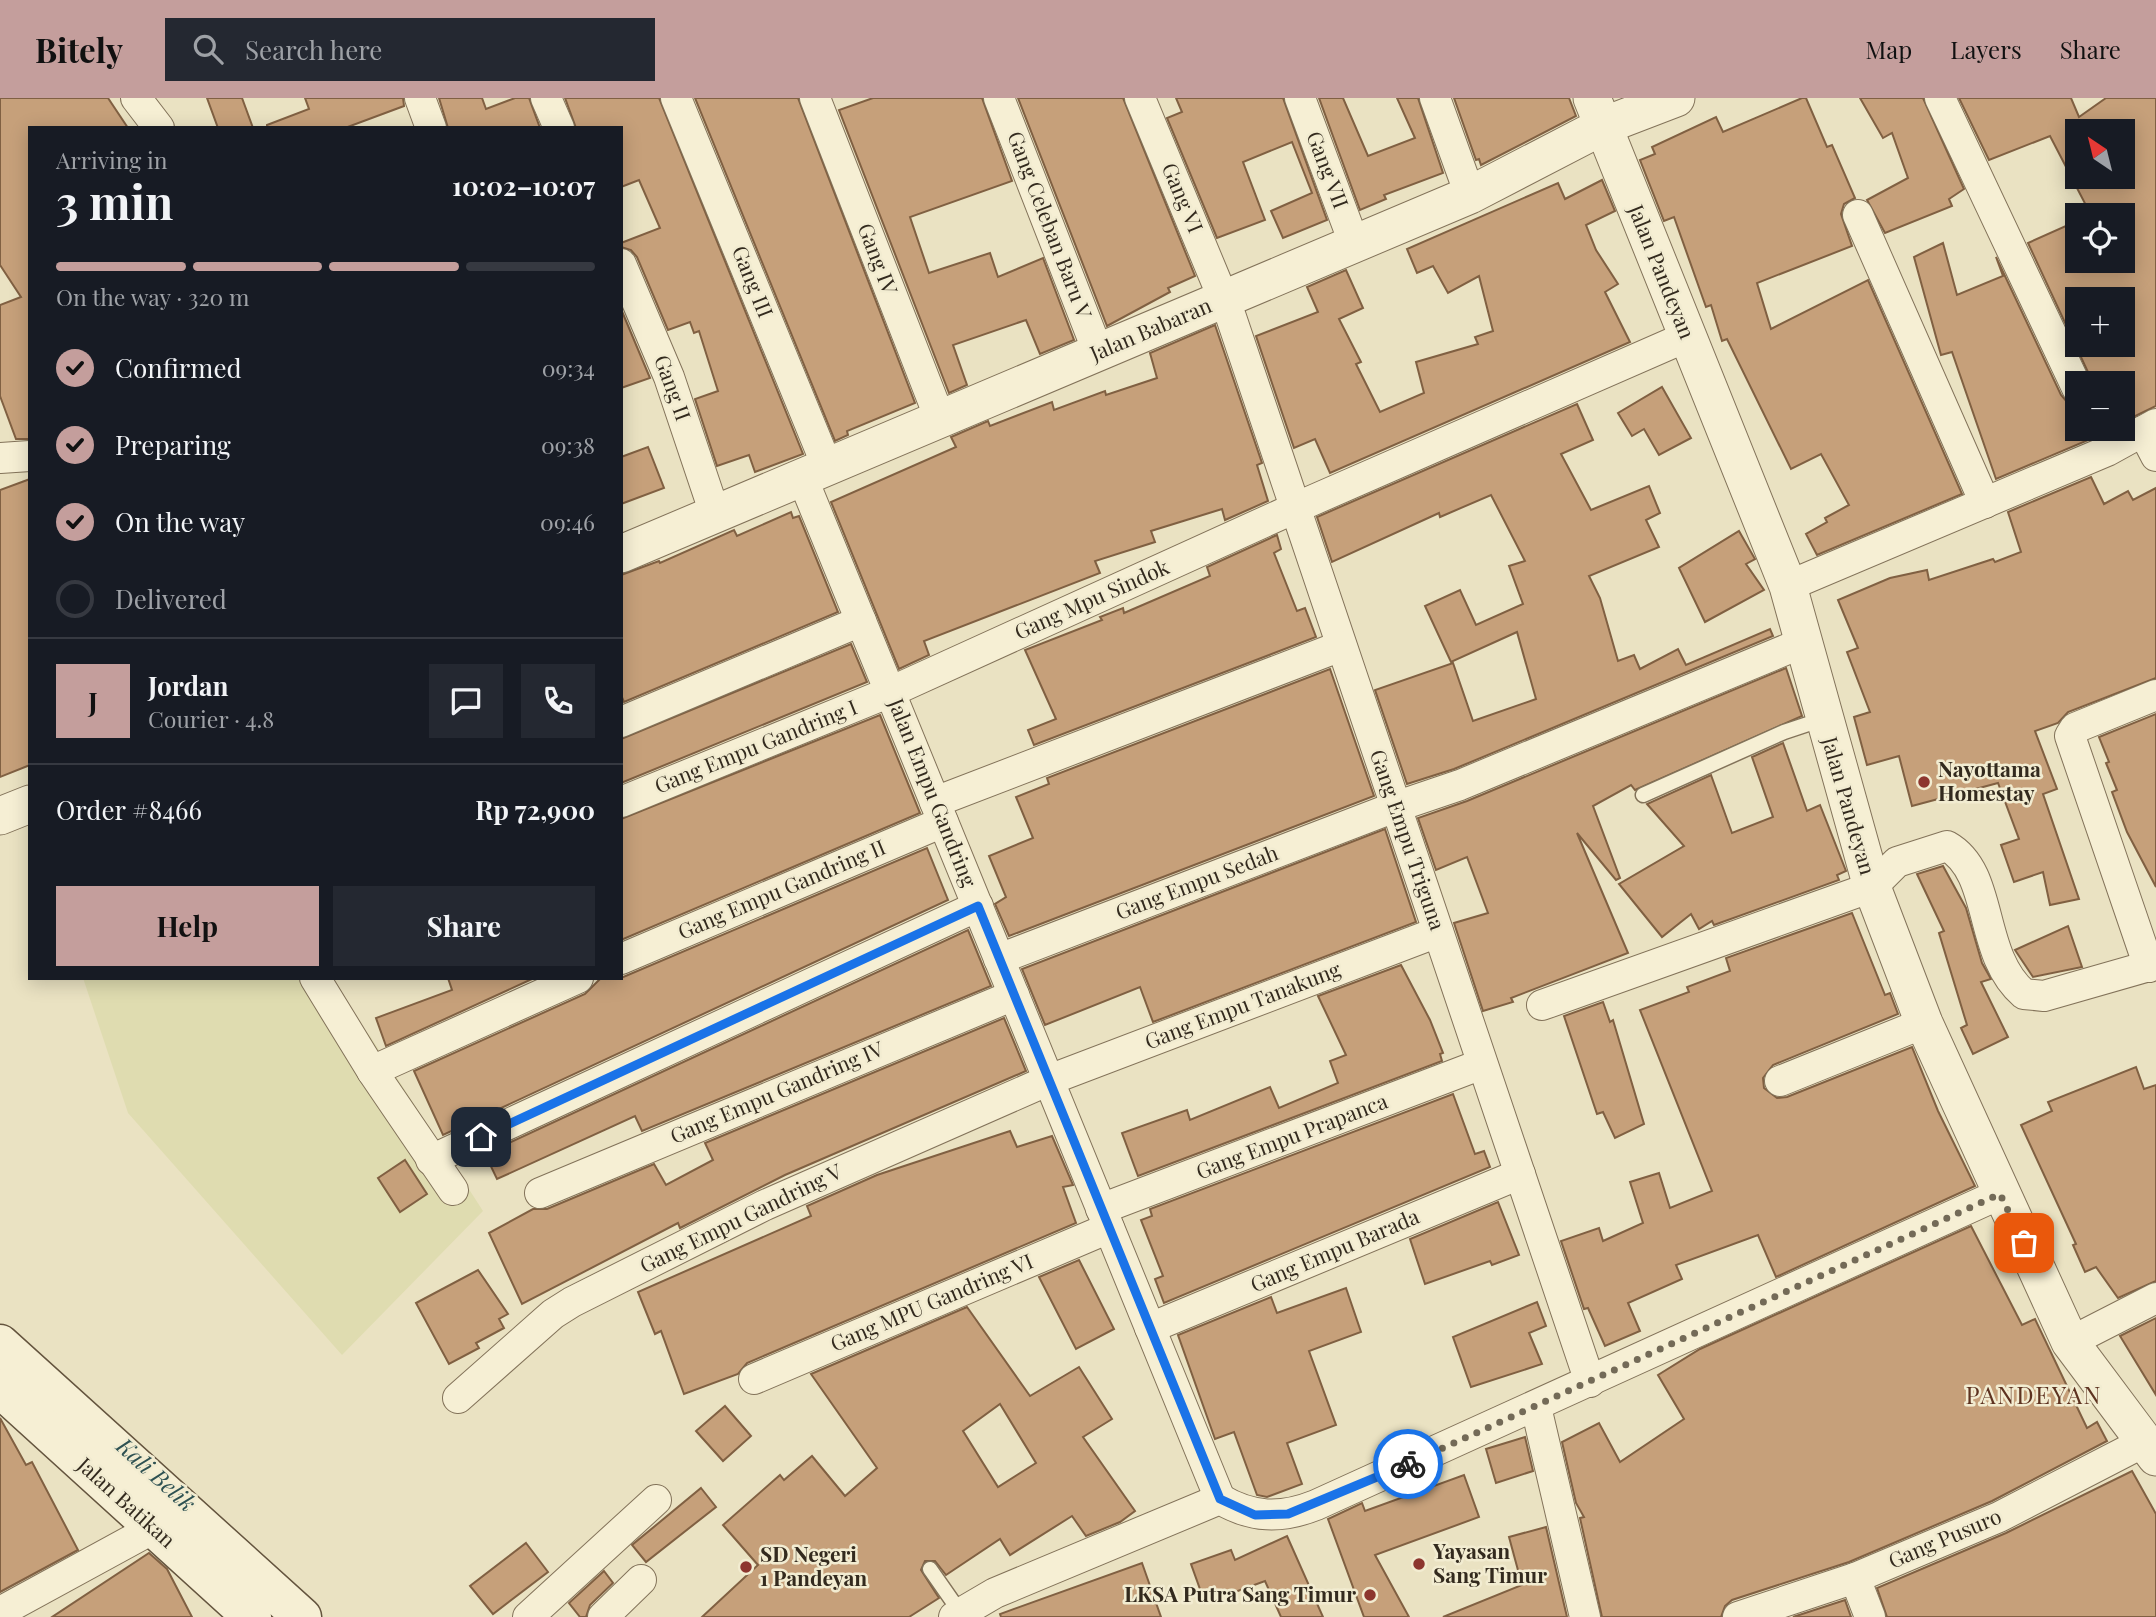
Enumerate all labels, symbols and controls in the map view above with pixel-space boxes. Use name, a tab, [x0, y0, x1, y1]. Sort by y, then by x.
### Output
search box	[165, 18, 655, 81]
text: Bitely	[35, 27, 123, 71]
icon: search	[189, 30, 227, 68]
text: Search here	[245, 32, 383, 67]
text: Map	[1866, 33, 1912, 65]
text: Layers	[1950, 33, 2022, 65]
text: Share	[2060, 33, 2121, 65]
north arrow	[2065, 119, 2135, 189]
map controls	[2065, 119, 2135, 441]
street label: Gang Celeban Baru V	[1002, 127, 1100, 323]
street label: Gang VII	[1301, 127, 1356, 212]
text: Arriving in	[56, 144, 168, 175]
street label: Gang VI	[1157, 158, 1211, 236]
text: 10:02–10:07	[452, 168, 595, 203]
text: 3 min	[56, 170, 173, 232]
street label: Jalan Pandeyan	[1623, 199, 1703, 343]
button: locate	[2065, 203, 2135, 273]
street label: Gang IV	[853, 219, 905, 299]
street label: Gang III	[727, 241, 781, 321]
text: On the way · 320 m	[56, 281, 249, 312]
button: +	[2065, 287, 2135, 357]
street label: Jalan Babaran	[1084, 290, 1216, 367]
icon: check	[56, 349, 94, 387]
text: Confirmed	[115, 350, 242, 385]
street label: Gang II	[649, 351, 699, 424]
text: 09:34	[542, 352, 595, 383]
button: −	[2065, 371, 2135, 441]
icon: check	[56, 426, 94, 464]
text: Preparing	[115, 427, 231, 462]
text: 09:38	[541, 429, 595, 460]
icon: check	[56, 503, 94, 541]
text: On the way	[115, 504, 245, 539]
text: 09:46	[540, 506, 595, 537]
street label: Gang Mpu Sindok	[1009, 551, 1173, 645]
text: Delivered	[115, 581, 227, 616]
button: chat	[429, 664, 503, 738]
button: phone	[521, 664, 595, 738]
text: Jordan	[148, 668, 228, 703]
text: J	[88, 684, 98, 719]
street label: Gang Empu Gandring I	[650, 692, 861, 799]
street label: Jalan Empu Gandring	[883, 693, 984, 891]
text: Courier · 4.8	[148, 703, 274, 734]
street label: Jalan Pandeyan	[1817, 732, 1883, 878]
street label: Gang Empu Triguna	[1365, 745, 1453, 934]
place label: Nayottama Homestay	[1938, 754, 2041, 806]
marker: Nayottama Homestay	[1916, 774, 1932, 790]
text: Order #8466	[56, 792, 202, 827]
text: Rp 72,900	[475, 792, 595, 827]
street label: Gang Empu Gandring II	[673, 832, 889, 945]
street label: Gang Empu Sedah	[1111, 837, 1282, 925]
button: Help	[56, 886, 319, 966]
button: Share	[333, 886, 595, 966]
street label: Gang Empu Tanakung	[1140, 954, 1344, 1054]
street label: Gang Empu Gandring IV	[665, 1033, 888, 1149]
street label: Gang Empu Prapanca	[1192, 1086, 1391, 1185]
pin	[451, 1107, 511, 1167]
icon: home	[462, 1118, 500, 1156]
street label: Gang Empu Gandring V	[635, 1156, 846, 1278]
street label: Gang Empu Barada	[1246, 1201, 1423, 1297]
pin	[1994, 1213, 2054, 1273]
icon: bag	[2005, 1224, 2043, 1262]
street label: Gang MPU Gandring VI	[826, 1246, 1037, 1357]
district label: PANDEYAN	[1966, 1378, 2102, 1410]
water label: Kali Belik	[110, 1429, 203, 1518]
courier	[1373, 1429, 1443, 1499]
icon: bike	[1389, 1445, 1427, 1483]
street label: Jalan Batikan	[72, 1449, 183, 1553]
street label: Gang Pusuro	[1883, 1501, 2005, 1574]
place label: Yayasan Sang Timur	[1432, 1536, 1547, 1588]
place label: SD Negeri 1 Pandeyan	[760, 1539, 867, 1591]
marker: Yayasan Sang Timur	[1411, 1556, 1427, 1572]
marker: SD Negeri 1 Pandeyan	[738, 1559, 754, 1575]
place label: LKSA Putra Sang Timur	[1124, 1579, 1356, 1607]
marker: LKSA Putra Sang Timur	[1362, 1587, 1378, 1603]

